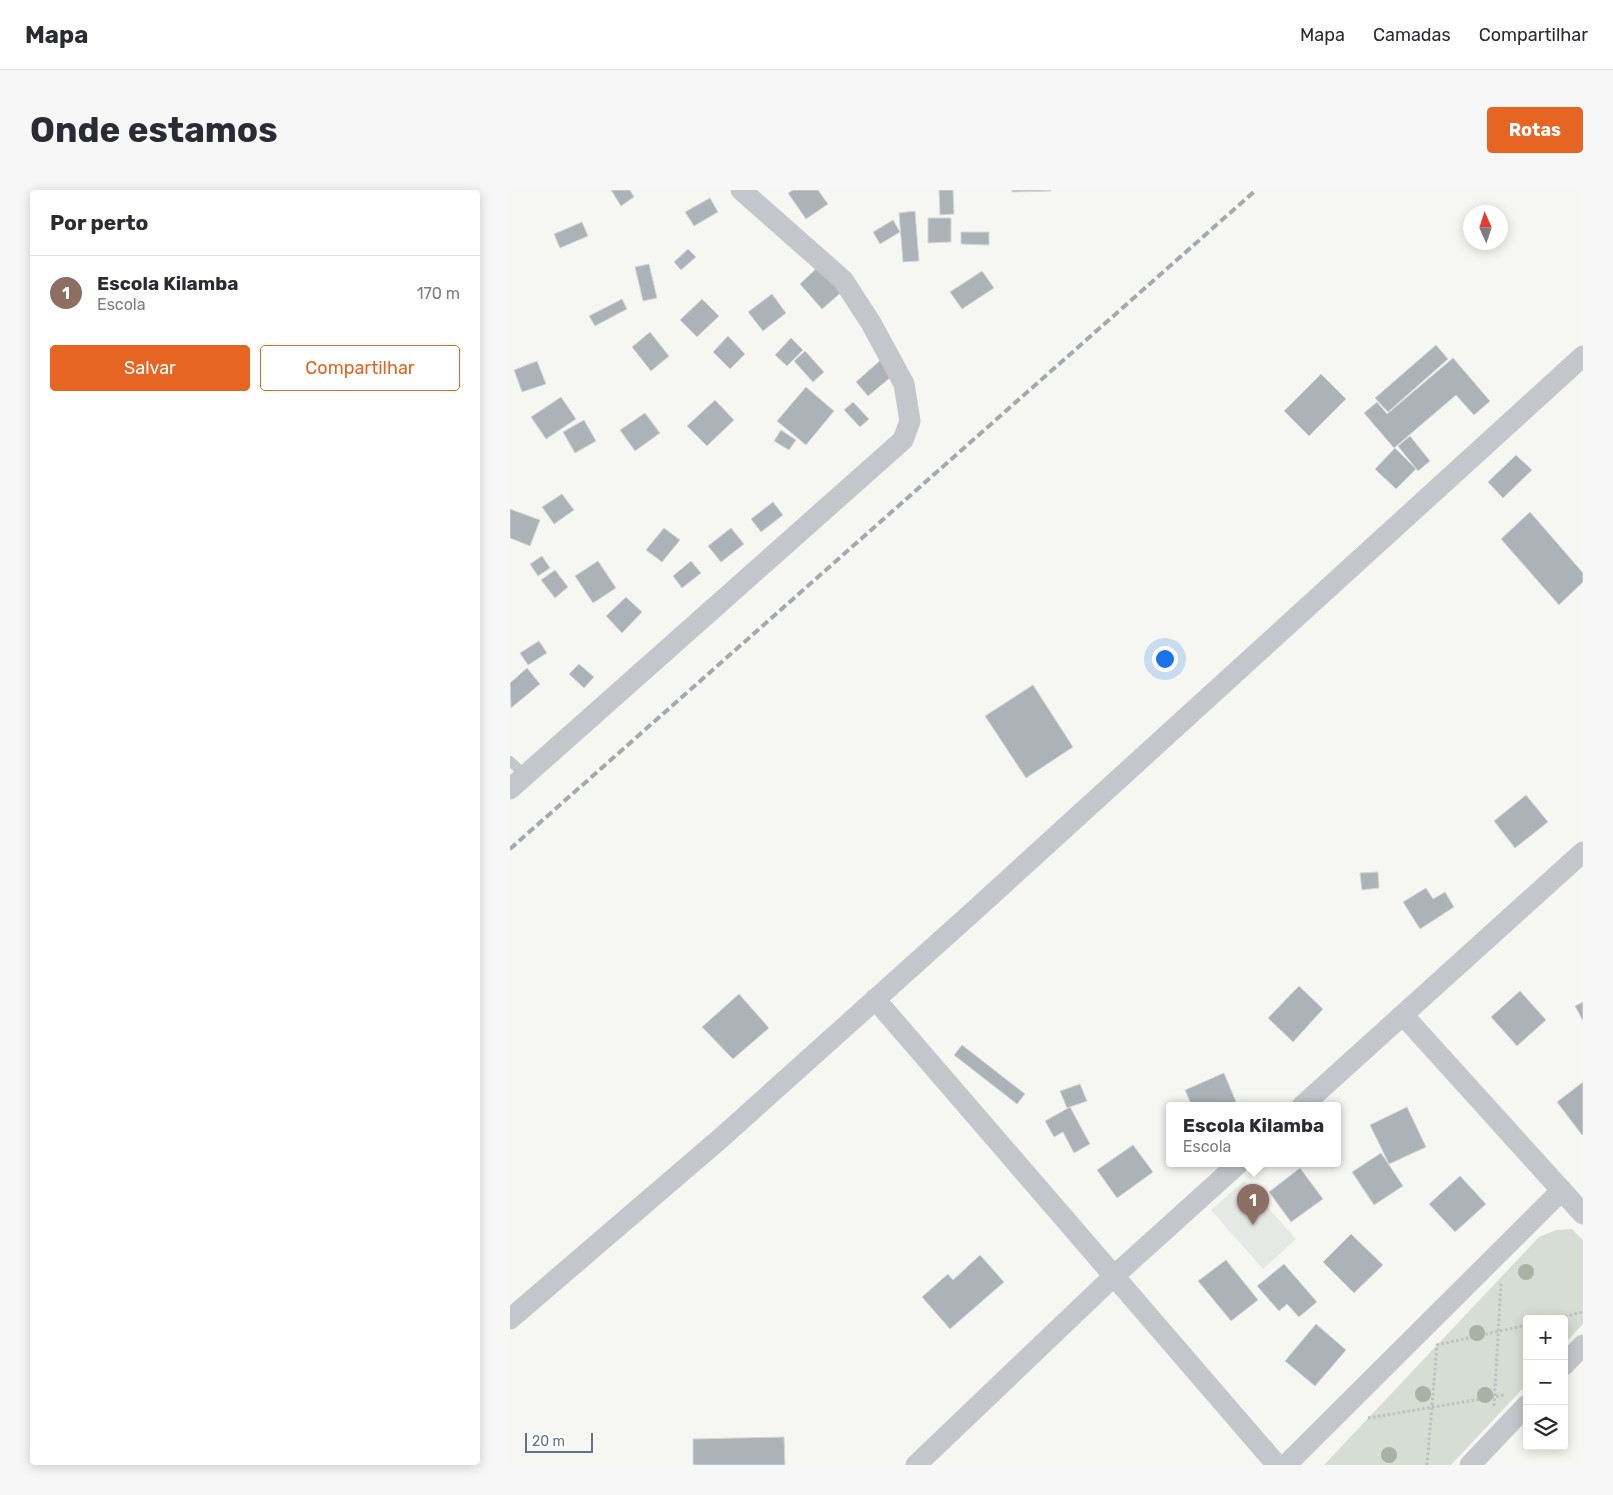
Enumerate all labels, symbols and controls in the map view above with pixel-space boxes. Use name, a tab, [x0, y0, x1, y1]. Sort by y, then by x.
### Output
text: Mapa	[25, 21, 88, 49]
text: Mapa	[1300, 24, 1345, 46]
text: Camadas	[1373, 24, 1451, 46]
text: Compartilhar	[1479, 24, 1588, 46]
button: Rotas	[1487, 107, 1583, 153]
text: Onde estamos	[30, 109, 278, 151]
north arrow	[1463, 205, 1508, 250]
text: Por perto	[50, 210, 148, 235]
text: Escola Kilamba	[97, 272, 238, 295]
text: 1	[62, 284, 70, 303]
text: 170 m	[417, 284, 460, 303]
text: Escola	[97, 295, 146, 314]
button: Salvar	[50, 345, 250, 391]
button: Compartilhar	[260, 345, 460, 391]
your location	[1152, 646, 1178, 672]
popup	[1166, 1102, 1341, 1167]
text: Escola Kilamba	[1183, 1114, 1324, 1137]
text: Escola	[1183, 1137, 1231, 1156]
pin: 1	[1237, 1184, 1269, 1225]
map controls	[1523, 1315, 1568, 1450]
button: +	[1523, 1315, 1568, 1360]
button: −	[1523, 1360, 1568, 1405]
button: layers	[1523, 1405, 1568, 1450]
scale bar	[525, 1430, 592, 1453]
text: 20 m	[532, 1433, 565, 1450]

